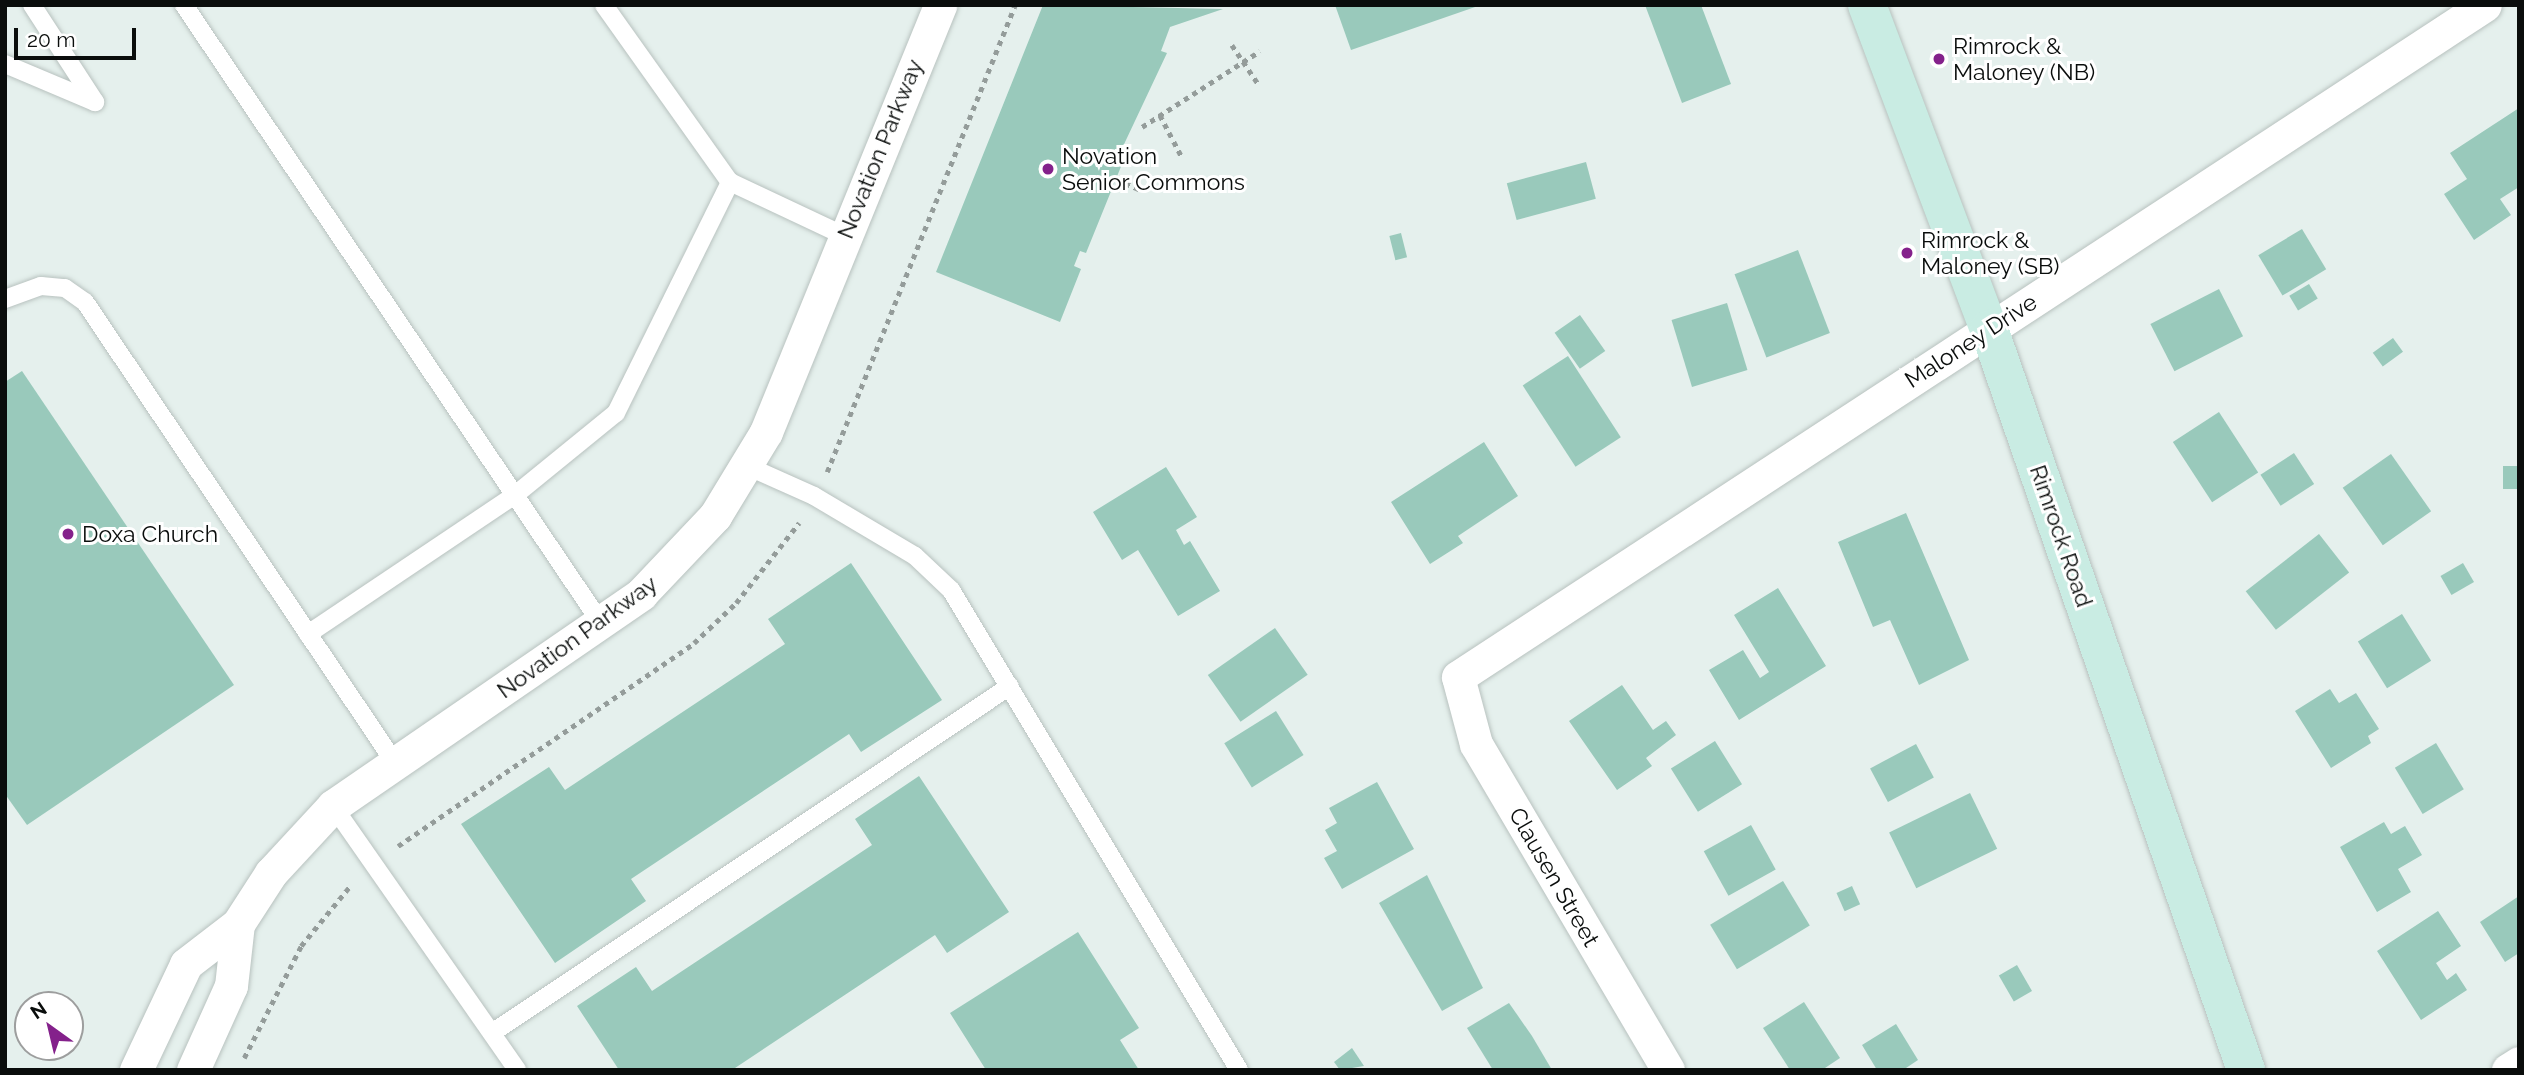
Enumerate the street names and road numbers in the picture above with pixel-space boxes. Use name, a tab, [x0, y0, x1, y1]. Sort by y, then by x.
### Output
street label: Novation Parkway	[831, 55, 929, 243]
street label: Maloney Drive	[1900, 288, 2042, 394]
street label: Rimrock Road	[2024, 461, 2098, 611]
street label: Novation Parkway	[492, 570, 662, 704]
street label: Clausen Street	[1503, 803, 1605, 951]

